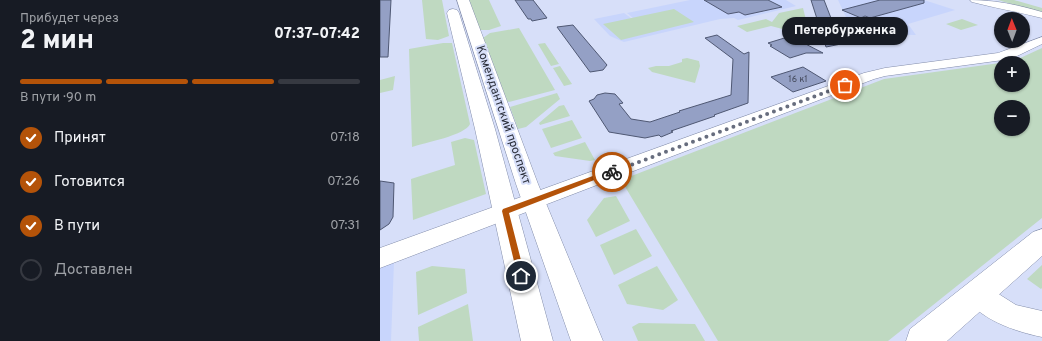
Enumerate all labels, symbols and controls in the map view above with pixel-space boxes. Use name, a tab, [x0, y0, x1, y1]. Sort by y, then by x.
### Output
text: Прибудет через	[20, 11, 119, 27]
north arrow	[994, 12, 1030, 48]
map controls	[994, 12, 1030, 136]
callout: Петербурженка	[782, 17, 908, 45]
text: Петербурженка	[794, 23, 896, 39]
text: 2 мин	[20, 25, 94, 58]
text: 07:37–07:42	[274, 25, 360, 44]
street label: Комендантский проспект	[472, 43, 534, 187]
button: +	[994, 56, 1030, 92]
pin	[828, 68, 862, 102]
house number: 16 к1	[788, 74, 808, 85]
icon: bag	[834, 74, 856, 96]
text: В пути · 90 m	[20, 90, 96, 106]
button: −	[994, 100, 1030, 136]
icon: check	[20, 127, 42, 149]
text: Принят	[54, 129, 106, 148]
text: 07:18	[330, 130, 360, 146]
courier	[592, 152, 632, 192]
icon: bike	[601, 161, 623, 183]
icon: check	[20, 171, 42, 193]
text: Готовится	[54, 173, 125, 192]
text: 07:26	[327, 174, 360, 190]
icon: check	[20, 215, 42, 237]
text: В пути	[54, 217, 100, 236]
text: 07:31	[330, 218, 360, 234]
pin	[504, 259, 538, 293]
text: Доставлен	[54, 261, 133, 280]
icon: home	[510, 265, 532, 287]

